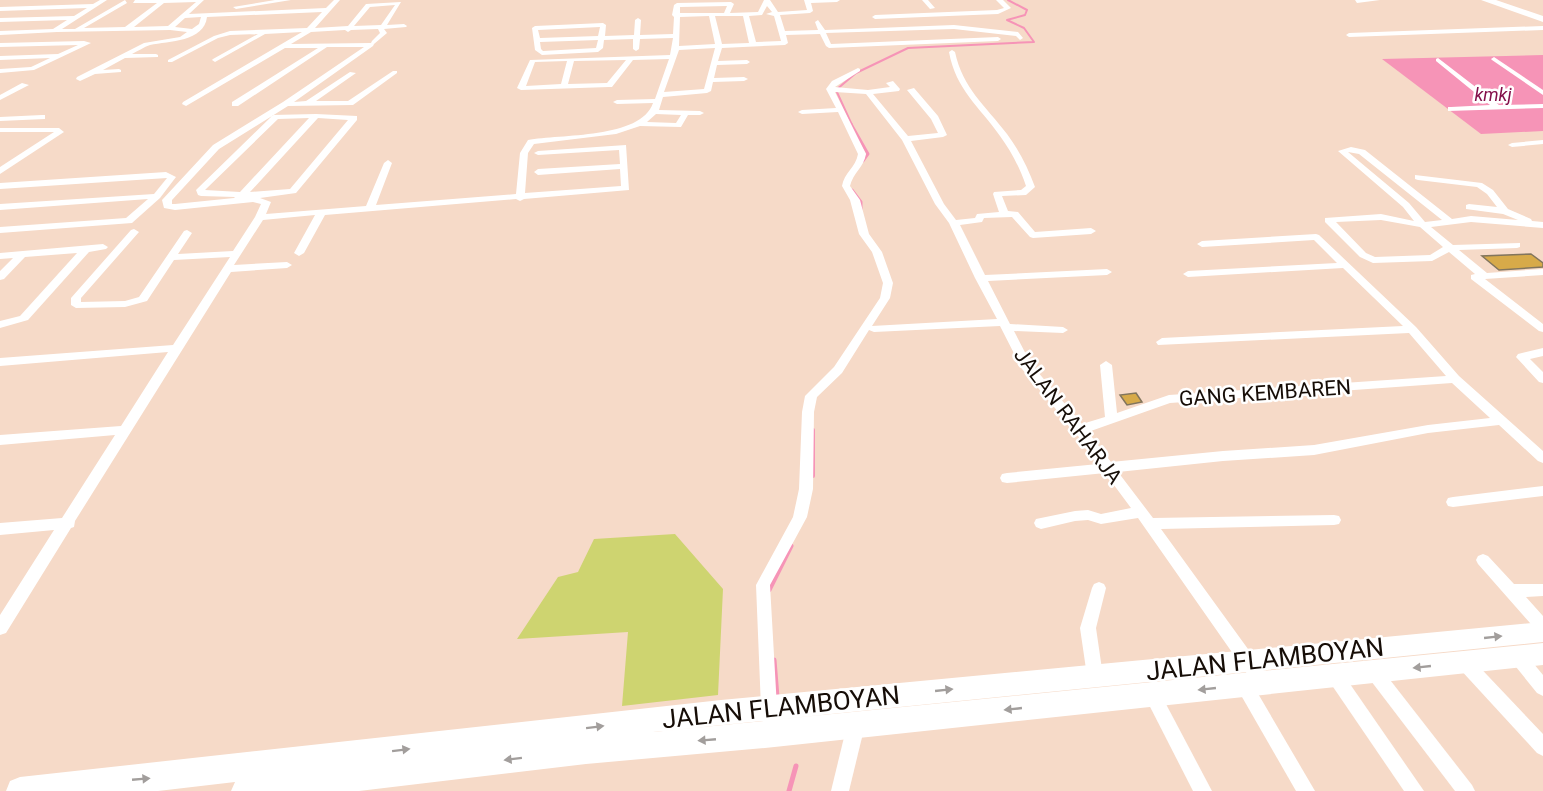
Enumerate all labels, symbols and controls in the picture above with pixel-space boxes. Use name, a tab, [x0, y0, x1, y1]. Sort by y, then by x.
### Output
water label: kmkj	[1474, 84, 1512, 105]
street label: JALAN RAHARJA	[1009, 343, 1127, 489]
street label: GANG KEMBAREN	[1178, 375, 1352, 411]
street label: JALAN FLAMBOYAN	[1145, 632, 1385, 686]
one-way arrow	[1484, 632, 1503, 642]
one-way arrow	[1413, 662, 1432, 672]
street label: JALAN FLAMBOYAN	[661, 680, 901, 734]
one-way arrow	[1198, 684, 1217, 694]
one-way arrow	[934, 685, 953, 695]
one-way arrow	[1004, 704, 1023, 714]
one-way arrow	[586, 722, 605, 732]
one-way arrow	[697, 735, 716, 745]
one-way arrow	[392, 745, 411, 755]
one-way arrow	[503, 755, 522, 764]
one-way arrow	[131, 774, 150, 784]

